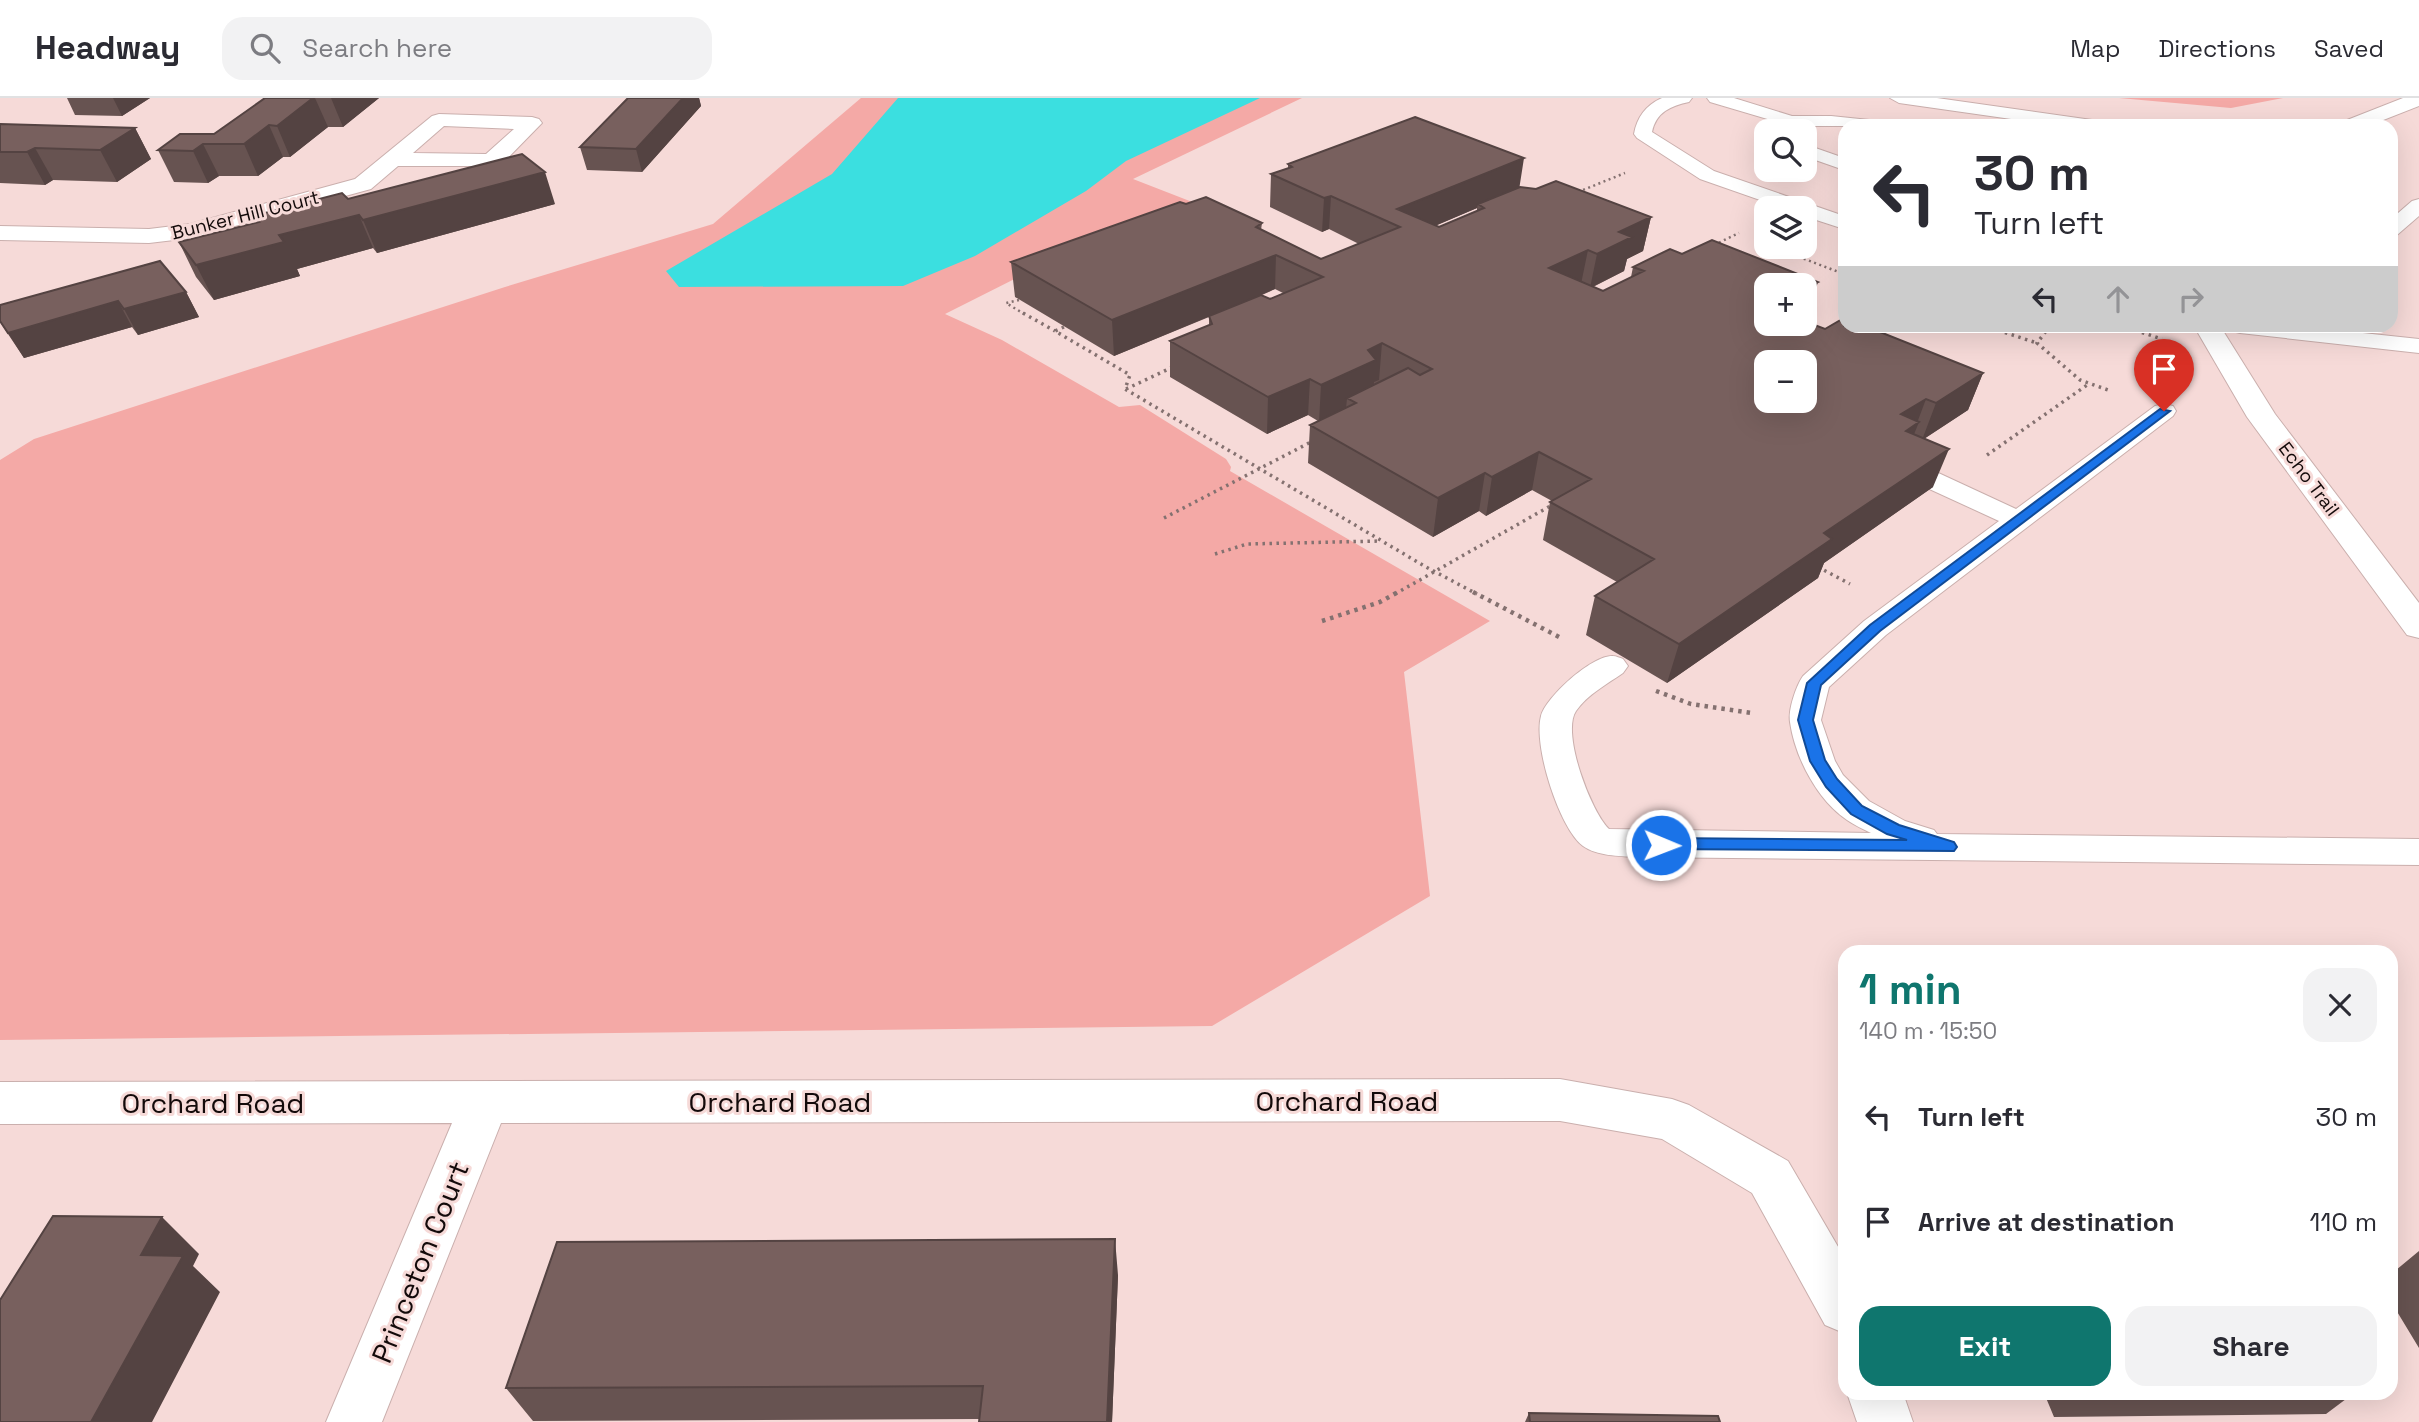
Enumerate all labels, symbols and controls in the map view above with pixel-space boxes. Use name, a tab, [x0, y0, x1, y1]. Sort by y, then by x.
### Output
search box	[222, 17, 712, 80]
text: Headway	[35, 27, 180, 69]
icon: search	[246, 29, 284, 67]
text: Search here	[302, 31, 452, 65]
text: Map	[2070, 33, 2120, 64]
text: Directions	[2158, 33, 2276, 64]
text: Saved	[2314, 33, 2384, 64]
map controls	[1754, 119, 1817, 413]
button: search	[1754, 119, 1817, 182]
text: 30 m	[1974, 142, 2090, 204]
icon: left	[1859, 147, 1950, 238]
street label: Bunker Hill Court	[168, 185, 322, 245]
button: layers	[1754, 196, 1817, 259]
text: Turn left	[1974, 203, 2104, 243]
button: +	[1754, 273, 1817, 336]
icon: left	[2026, 280, 2064, 318]
icon: ahead	[2099, 280, 2137, 318]
icon: right	[2172, 280, 2210, 318]
pin	[2134, 339, 2194, 411]
button: −	[1754, 350, 1817, 413]
icon: arrive	[2145, 350, 2183, 388]
street label: Echo Trail	[2273, 437, 2345, 521]
position arrow	[1624, 808, 1698, 882]
text: 1 min	[1859, 963, 1962, 1016]
button: close	[2303, 968, 2377, 1042]
text: 140 m · 15:50	[1859, 1016, 1997, 1046]
street label: Orchard Road	[1256, 1083, 1438, 1119]
street label: Orchard Road	[689, 1084, 871, 1120]
street label: Orchard Road	[122, 1085, 304, 1121]
icon: left	[1859, 1098, 1897, 1136]
text: Turn left	[1918, 1100, 2025, 1134]
text: 30 m	[2316, 1100, 2377, 1134]
street label: Princeton Court	[363, 1156, 477, 1368]
icon: arrive	[1859, 1203, 1897, 1241]
text: Arrive at destination	[1918, 1205, 2175, 1239]
text: 110 m	[2310, 1205, 2377, 1239]
button: Exit	[1859, 1306, 2111, 1386]
button: Share	[2125, 1306, 2377, 1386]

